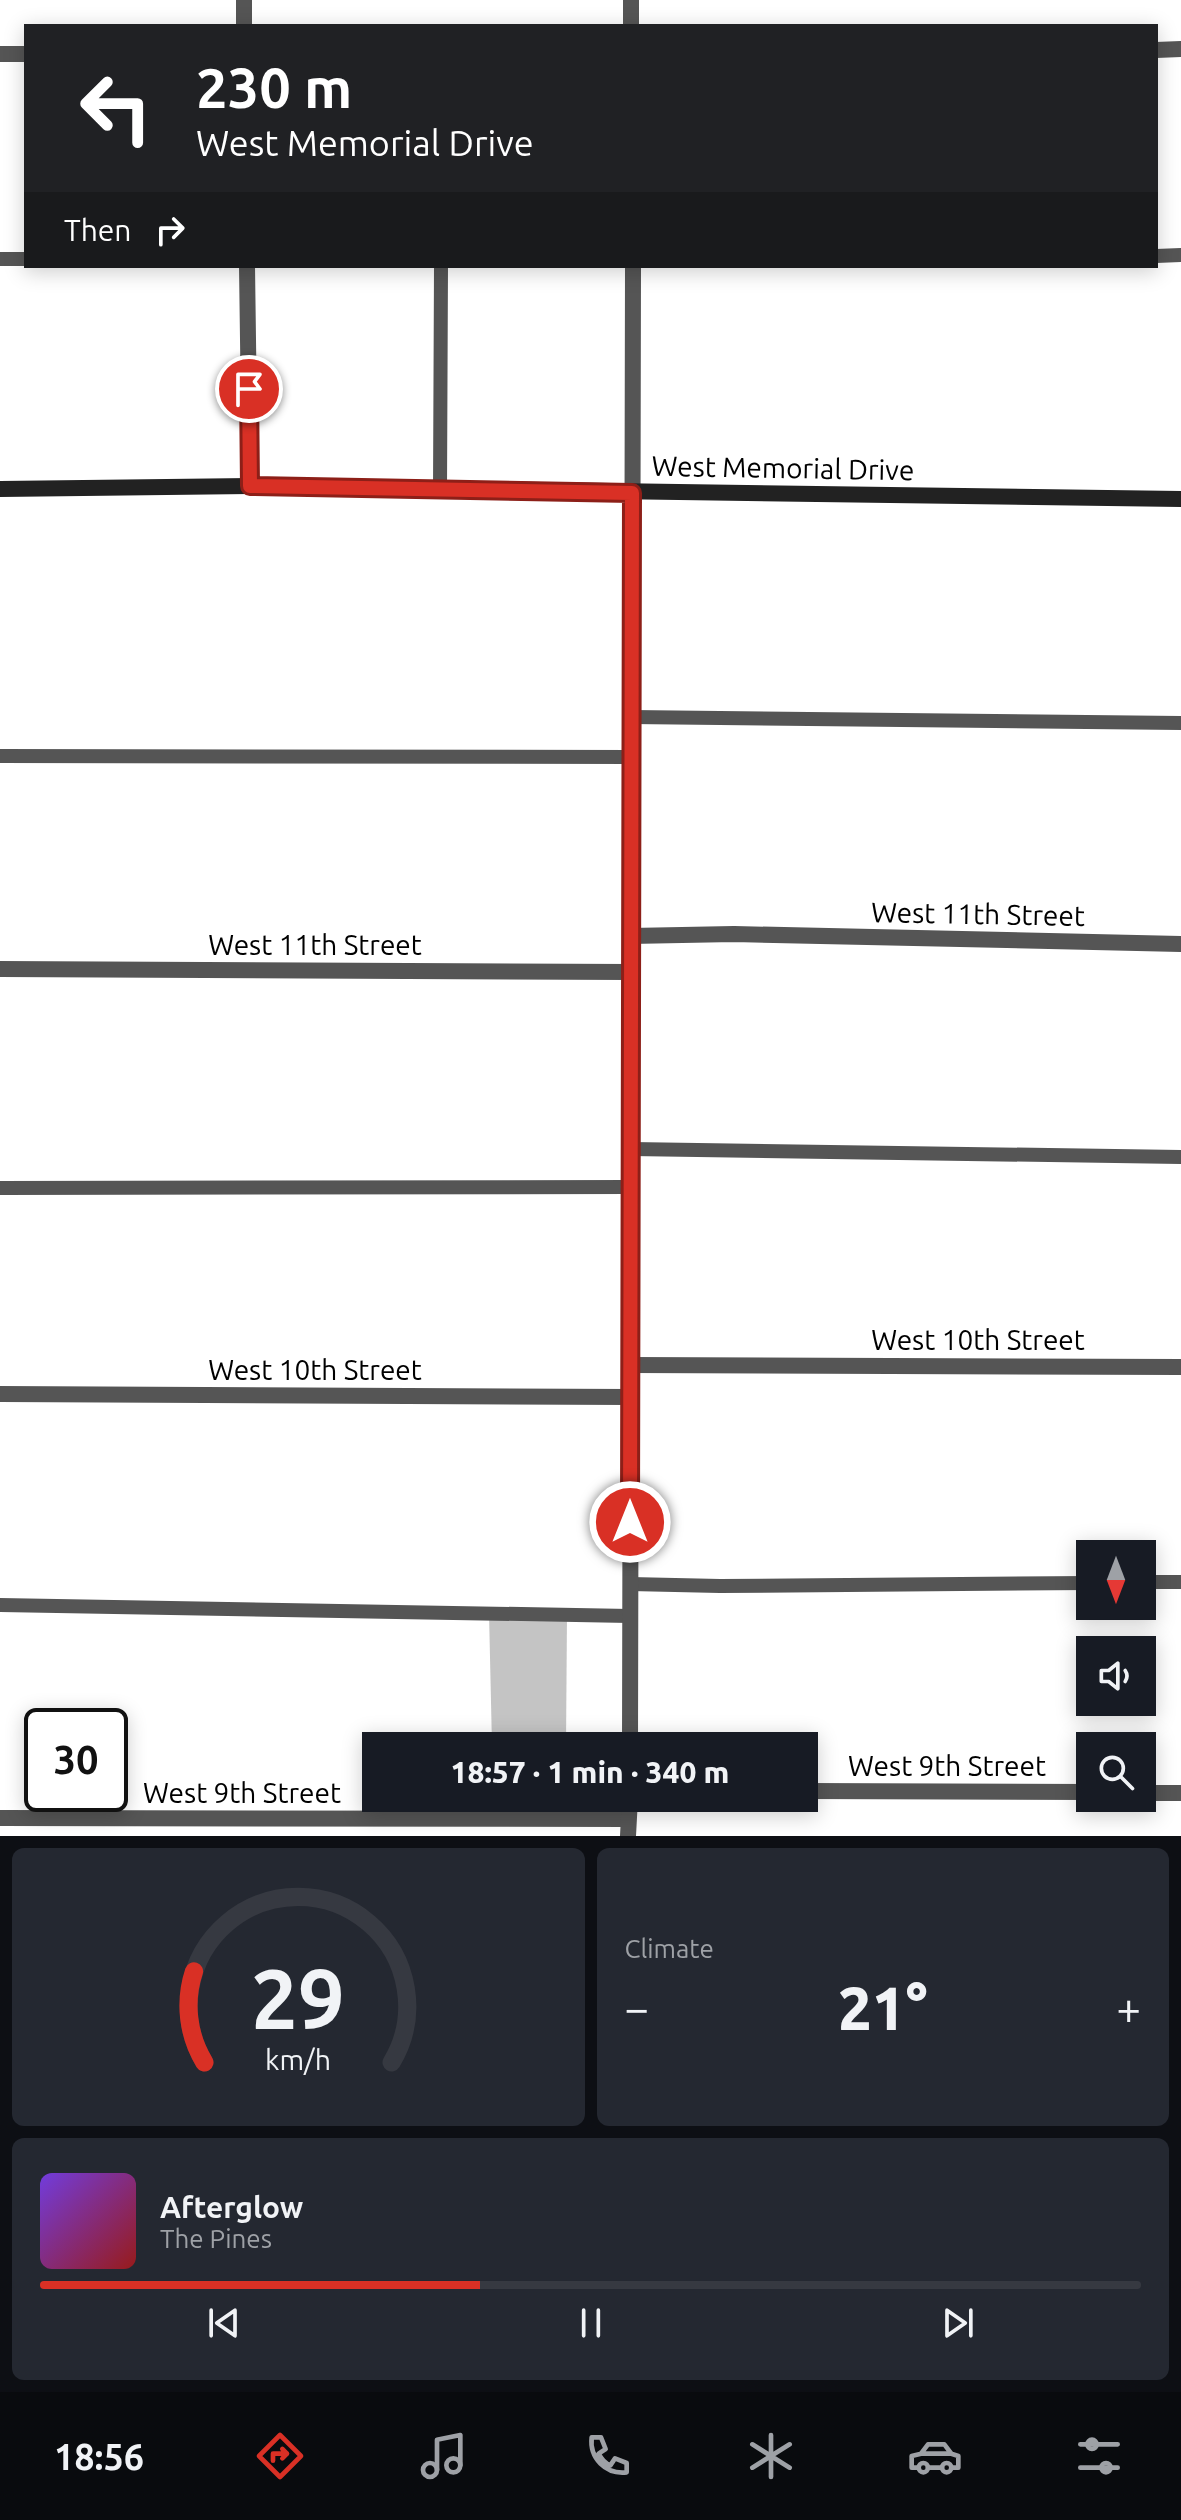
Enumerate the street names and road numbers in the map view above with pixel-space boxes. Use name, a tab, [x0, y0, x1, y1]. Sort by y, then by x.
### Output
street label: West Memorial Drive	[651, 450, 915, 485]
street label: West 11th Street	[871, 896, 1085, 931]
street label: West 11th Street	[208, 929, 422, 960]
street label: West 10th Street	[871, 1324, 1085, 1355]
street label: West 10th Street	[208, 1354, 422, 1385]
street label: West 9th Street	[848, 1750, 1046, 1781]
street label: West 9th Street	[143, 1777, 341, 1808]

